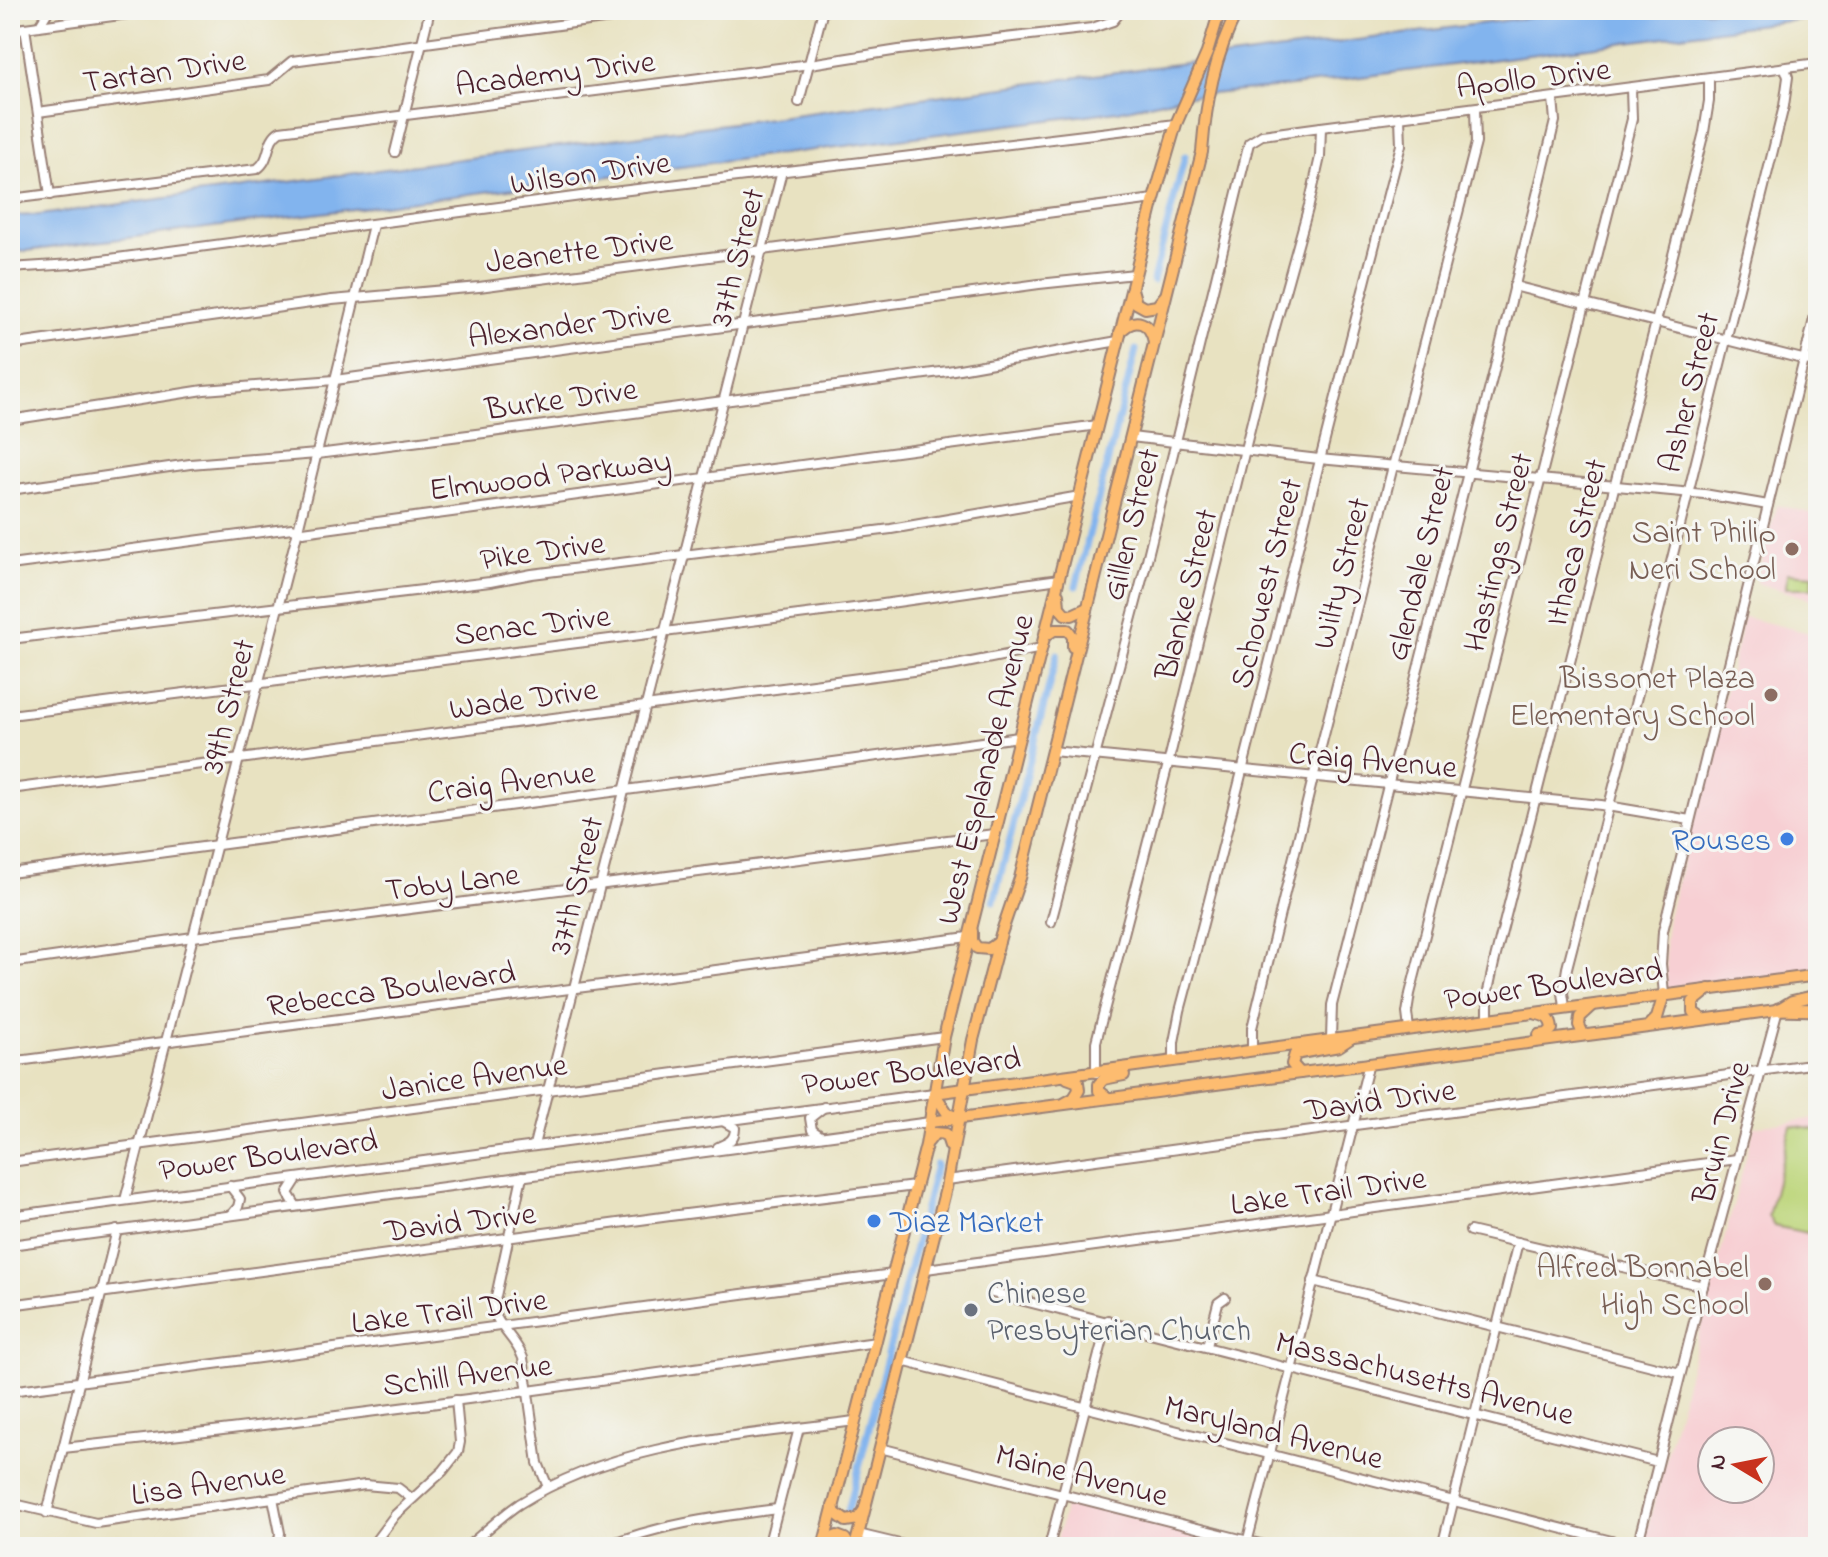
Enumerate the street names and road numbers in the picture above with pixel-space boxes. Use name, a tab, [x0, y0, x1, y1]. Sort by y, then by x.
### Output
street label: Tartan Drive	[80, 39, 250, 108]
street label: Academy Drive	[453, 40, 659, 111]
street label: Apollo Drive	[1454, 48, 1614, 113]
street label: Wilson Drive	[507, 141, 674, 210]
street label: 37th Street	[700, 184, 779, 332]
street label: Jeanette Drive	[483, 219, 676, 288]
street label: Alexander Drive	[465, 292, 674, 363]
street label: Asher Street	[1649, 307, 1734, 478]
street label: Burke Drive	[482, 367, 641, 436]
street label: Elmwood Parkway	[427, 439, 674, 516]
street label: Gillen Street	[1092, 444, 1175, 606]
street label: Hastings Street	[1453, 448, 1548, 657]
street label: Ithaca Street	[1535, 454, 1622, 631]
street label: Glendale Street	[1376, 461, 1469, 666]
street label: Schouest Street	[1220, 474, 1317, 694]
street label: Wilty Street	[1302, 493, 1385, 655]
street label: Blanke Street	[1144, 504, 1232, 686]
street label: Pike Drive	[477, 521, 609, 585]
street label: Senac Drive	[452, 595, 614, 660]
street label: West Esplanade Avenue	[926, 609, 1049, 930]
street label: 39th Street	[191, 634, 270, 779]
street label: Wade Drive	[446, 668, 601, 735]
street label: Craig Avenue	[1287, 732, 1459, 793]
street label: Craig Avenue	[425, 751, 599, 818]
street label: 37th Street	[539, 812, 618, 960]
street label: Toby Lane	[383, 853, 523, 916]
street label: Power Boulevard	[1441, 948, 1666, 1025]
street label: Rebecca Boulevard	[264, 951, 519, 1032]
street label: Power Boulevard	[799, 1037, 1024, 1110]
street label: Janice Avenue	[379, 1043, 571, 1116]
street label: Bruin Drive	[1682, 1056, 1765, 1210]
street label: David Drive	[1301, 1069, 1460, 1136]
street label: Power Boulevard	[156, 1119, 381, 1196]
street label: Lake Trail Drive	[1228, 1156, 1430, 1230]
street label: David Drive	[381, 1192, 539, 1257]
street label: Lake Trail Drive	[349, 1278, 551, 1349]
street label: Massachusetts Avenue	[1270, 1321, 1579, 1440]
street label: Schill Avenue	[380, 1344, 555, 1411]
street label: Maryland Avenue	[1159, 1384, 1388, 1485]
street label: Maine Avenue	[990, 1433, 1173, 1522]
street label: Lisa Avenue	[129, 1452, 289, 1521]

